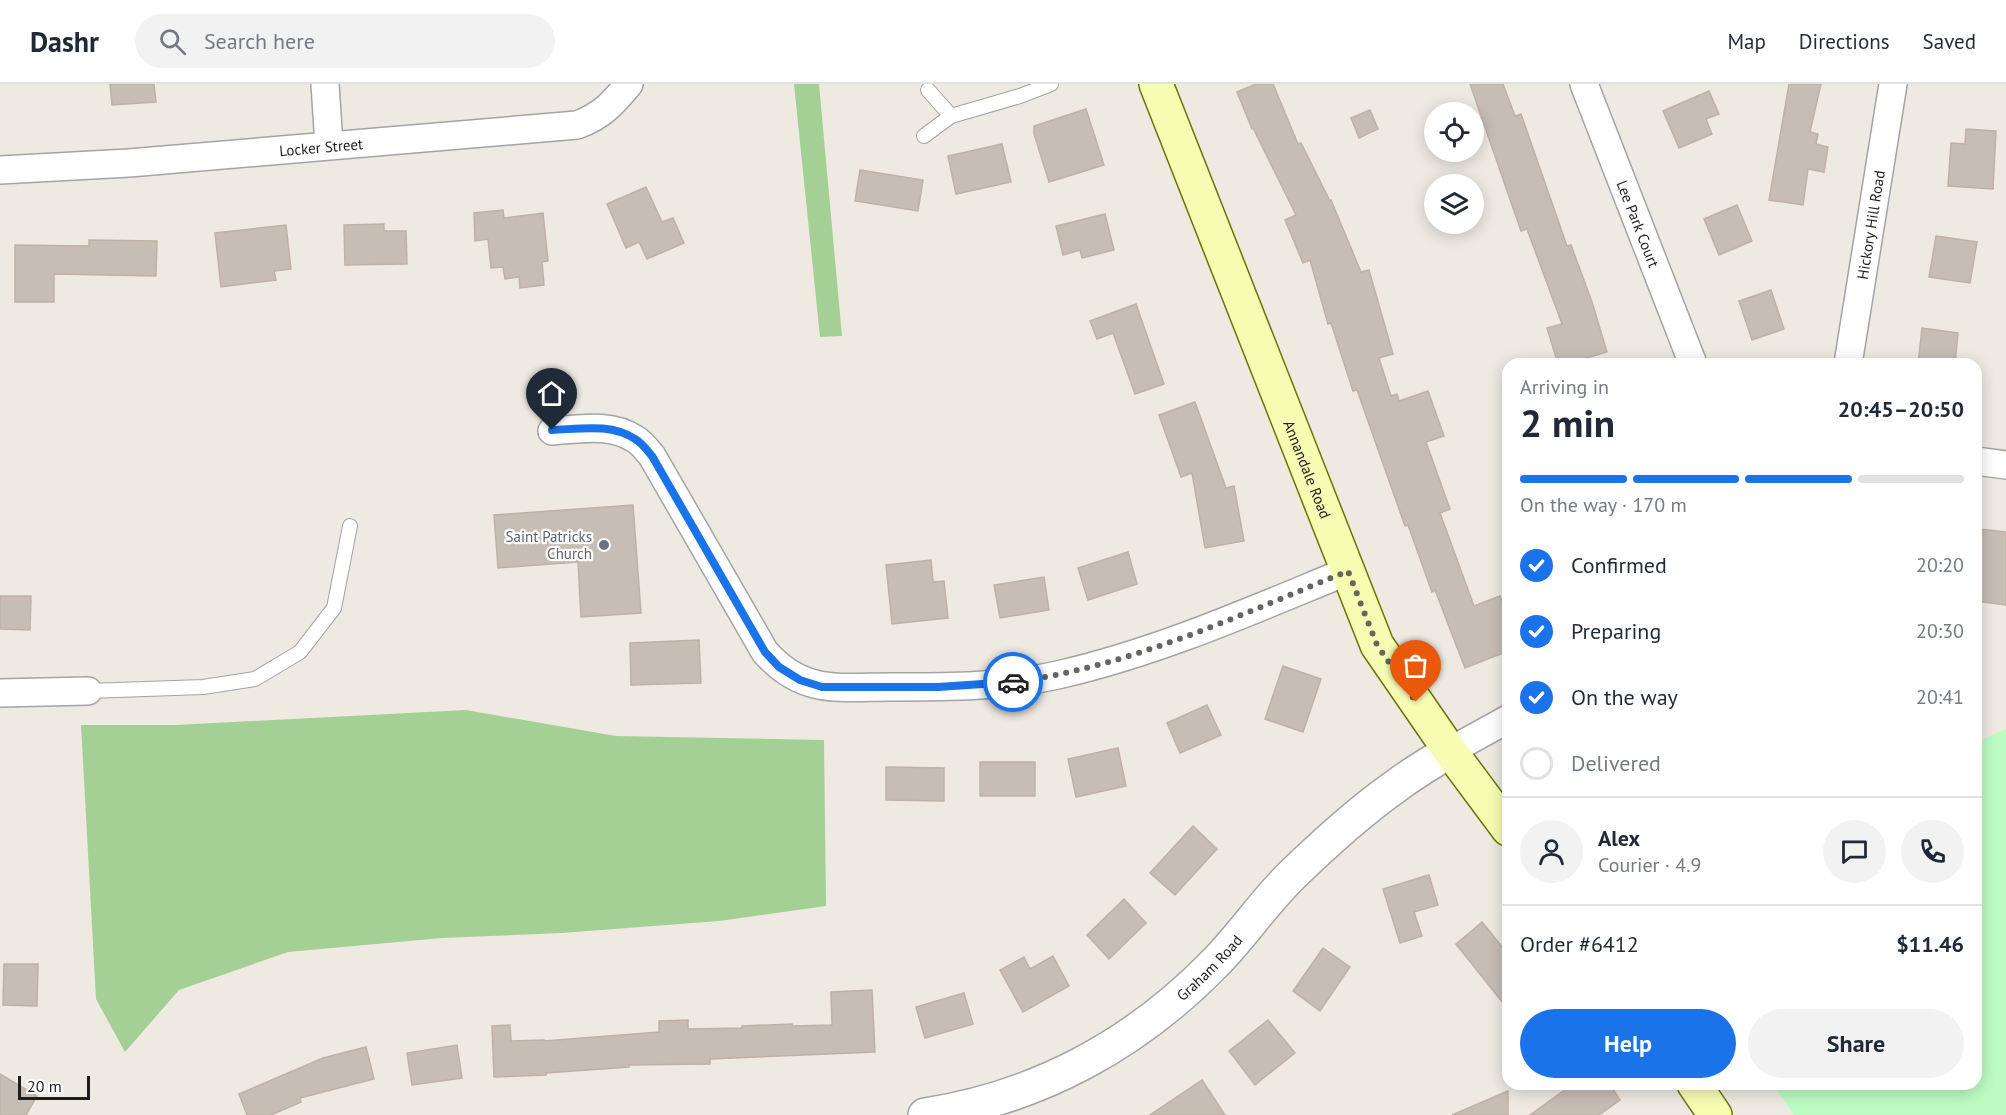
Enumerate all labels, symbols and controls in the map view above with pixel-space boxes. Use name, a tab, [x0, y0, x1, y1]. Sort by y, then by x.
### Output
search box	[135, 14, 555, 68]
text: Dashr	[30, 23, 99, 60]
icon: search	[156, 25, 189, 58]
text: Search here	[204, 27, 315, 55]
text: Map	[1727, 28, 1766, 55]
text: Directions	[1799, 28, 1890, 55]
text: Saved	[1923, 28, 1976, 55]
map controls	[1424, 102, 1484, 234]
button: locate	[1424, 102, 1484, 162]
street label: Locker Street	[279, 134, 364, 160]
street label: Hickory Hill Road	[1852, 169, 1889, 281]
button: layers	[1424, 174, 1484, 234]
street label: Lee Park Court	[1613, 177, 1664, 270]
pin	[526, 368, 577, 430]
text: Arriving in	[1520, 374, 1609, 400]
icon: home	[535, 377, 568, 410]
text: 20:45–20:50	[1838, 395, 1964, 423]
text: 2 min	[1520, 397, 1615, 448]
street label: Annandale Road	[1280, 417, 1336, 521]
text: On the way · 170 m	[1520, 492, 1687, 518]
place label: Saint Patricks Church	[506, 527, 592, 563]
marker: Saint Patricks Church	[597, 538, 611, 552]
icon: check	[1520, 549, 1553, 582]
text: Confirmed	[1571, 551, 1667, 579]
text: 20:20	[1916, 552, 1964, 578]
icon: check	[1520, 615, 1553, 648]
text: Preparing	[1571, 617, 1661, 645]
text: 20:30	[1916, 618, 1964, 644]
pin	[1390, 640, 1441, 702]
icon: bag	[1399, 649, 1432, 682]
courier	[983, 652, 1043, 712]
icon: car	[997, 666, 1030, 699]
icon: check	[1520, 681, 1553, 714]
text: On the way	[1571, 683, 1678, 711]
text: 20:41	[1916, 684, 1964, 710]
text: Delivered	[1571, 749, 1661, 777]
button: person	[1520, 820, 1583, 883]
button: chat	[1823, 820, 1886, 883]
button: phone	[1901, 820, 1964, 883]
text: Alex	[1598, 824, 1640, 852]
text: Courier · 4.9	[1598, 852, 1701, 878]
text: Order #6412	[1520, 930, 1639, 958]
text: $11.46	[1896, 930, 1964, 958]
street label: Graham Road	[1172, 931, 1246, 1004]
button: Help	[1520, 1009, 1736, 1078]
button: Share	[1748, 1009, 1964, 1078]
scale bar	[18, 1073, 90, 1100]
text: 20 m	[27, 1076, 62, 1096]

